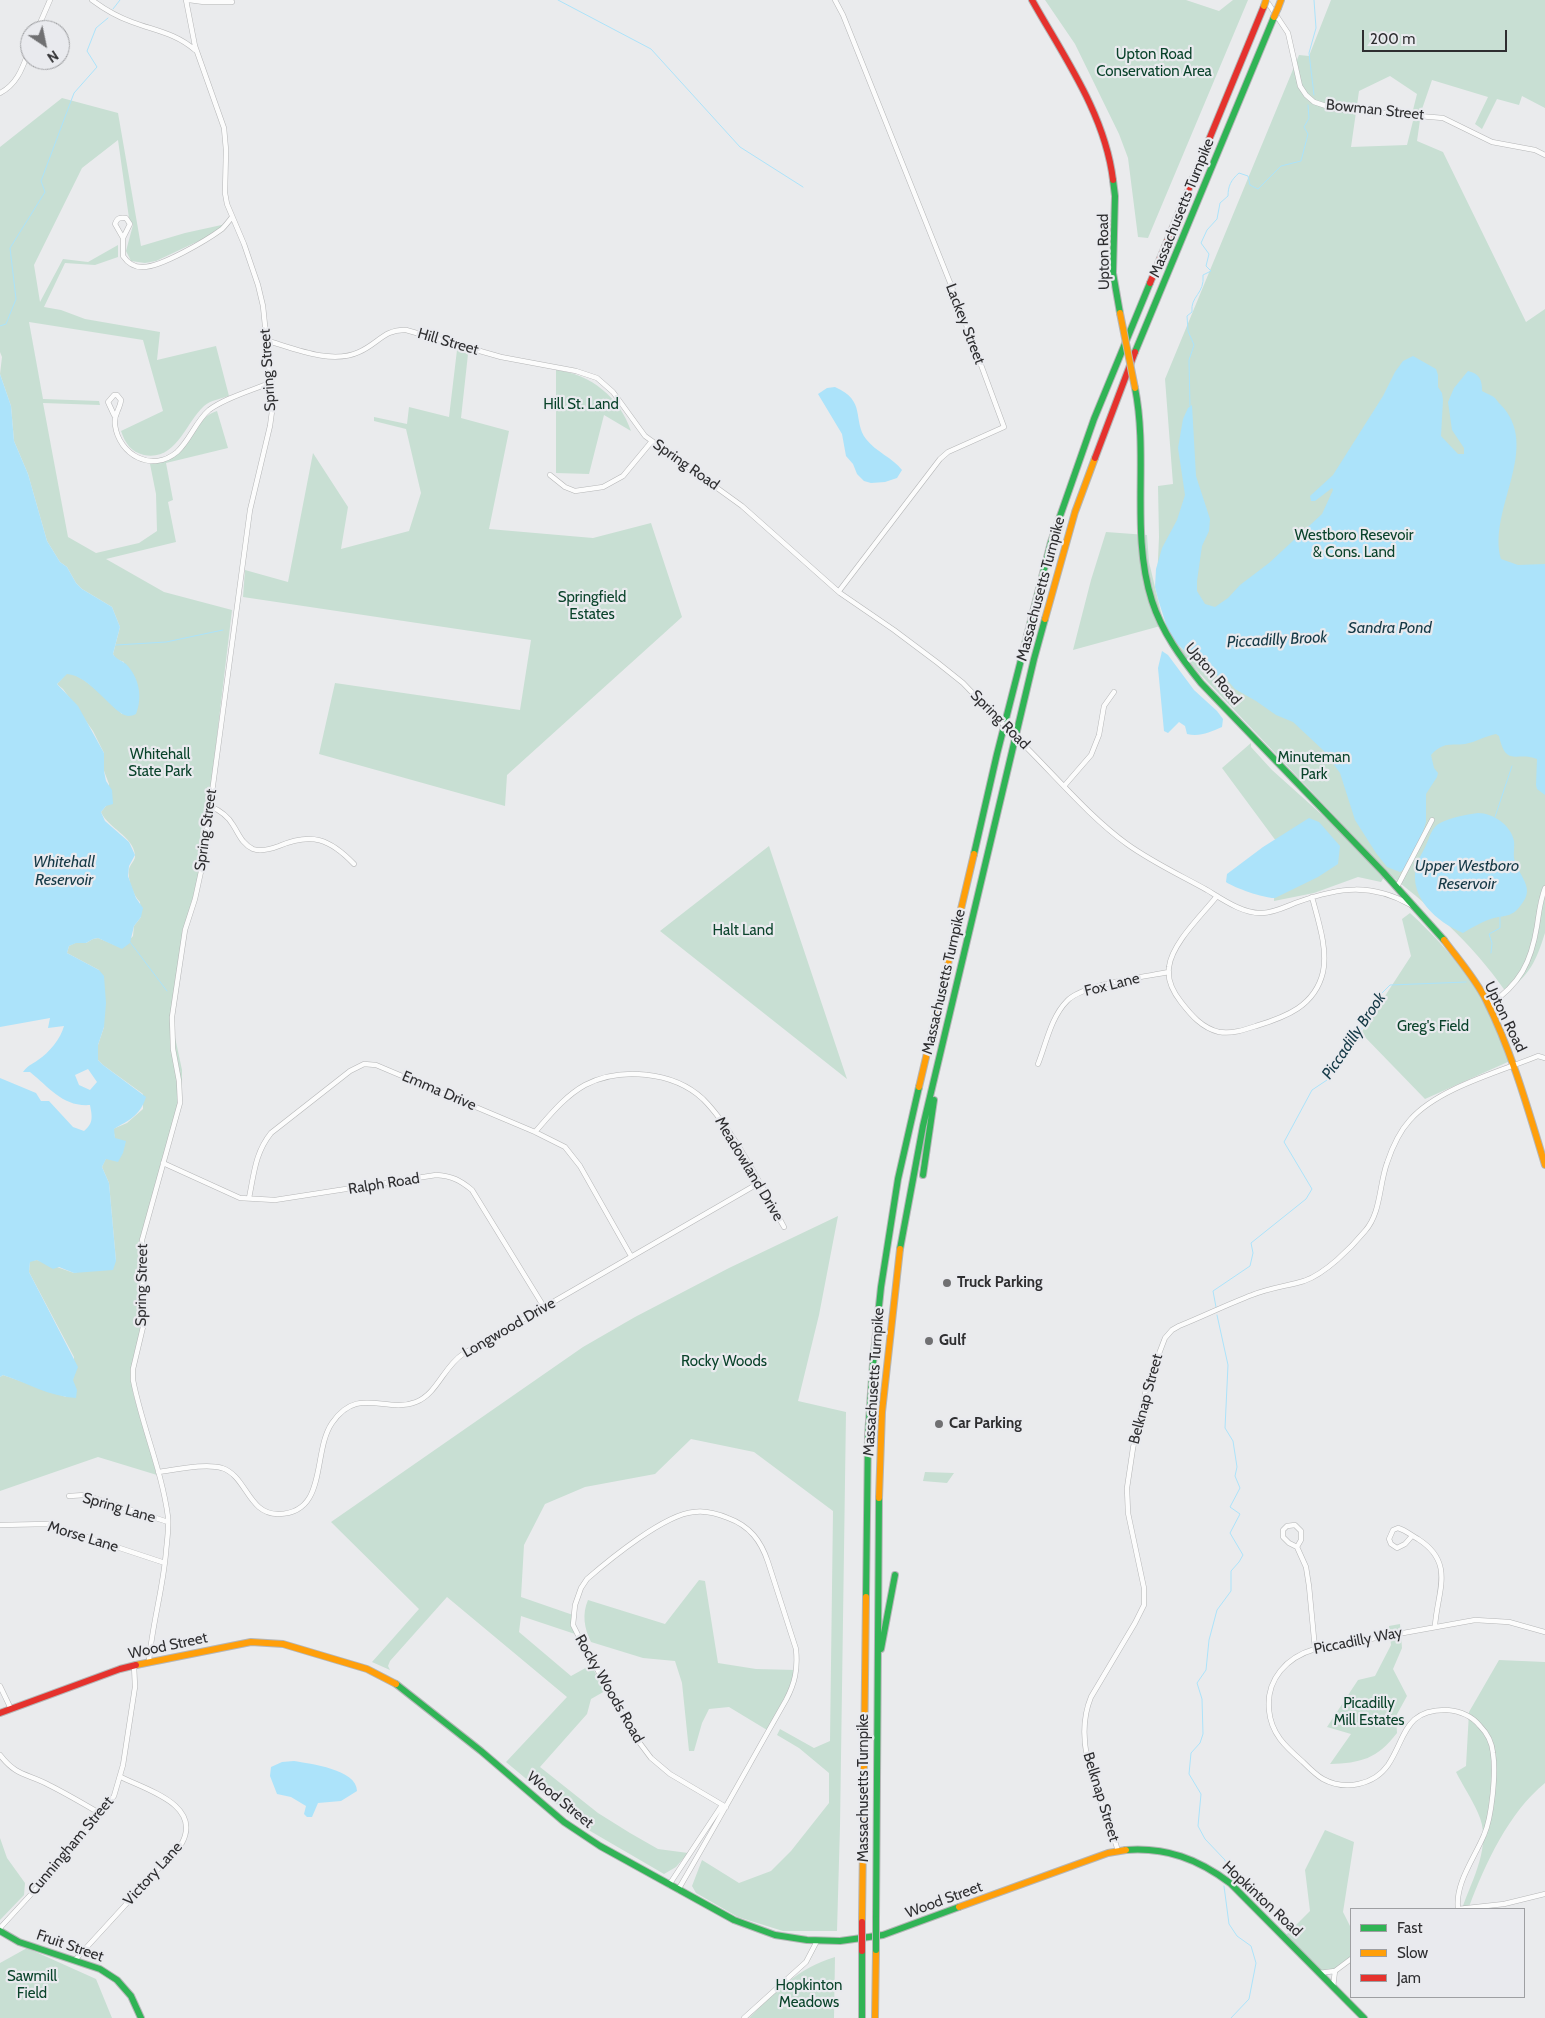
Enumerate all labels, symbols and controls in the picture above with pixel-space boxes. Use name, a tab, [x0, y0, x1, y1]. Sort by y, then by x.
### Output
north arrow	[20, 20, 70, 70]
scale bar	[1365, 20, 1510, 52]
text: 200 m	[1370, 30, 1415, 48]
text: N	[44, 46, 62, 67]
park label: Upton Road Conservation Area	[1096, 46, 1212, 81]
street label: Bowman Street	[1325, 96, 1425, 124]
street label: Massachusetts Turnpike	[1146, 136, 1218, 280]
street label: Upton Road	[1094, 214, 1114, 290]
street label: Lackey Street	[941, 281, 989, 367]
street label: Hill Street	[415, 325, 481, 359]
street label: Spring Street	[256, 328, 280, 412]
park label: Hill St. Land	[543, 396, 619, 414]
street label: Spring Road	[649, 436, 723, 494]
street label: Massachusetts Turnpike	[1013, 515, 1069, 663]
park label: Westboro Resevoir & Cons. Land	[1295, 527, 1413, 562]
park label: Springfield Estates	[558, 589, 626, 624]
water label: Sandra Pond	[1348, 618, 1432, 638]
water label: Piccadilly Brook	[1226, 628, 1328, 652]
street label: Upton Road	[1181, 639, 1245, 709]
street label: Spring Road	[967, 687, 1033, 753]
park label: Whitehall State Park	[128, 746, 192, 781]
park label: Minuteman Park	[1278, 749, 1350, 784]
street label: Spring Street	[191, 788, 221, 872]
water label: Whitehall Reservoir	[33, 852, 95, 890]
water label: Upper Westboro Reservoir	[1415, 856, 1519, 894]
street label: Massachusetts Turnpike	[919, 908, 969, 1056]
park label: Halt Land	[713, 922, 773, 940]
street label: Fox Lane	[1082, 969, 1142, 1001]
street label: Upton Road	[1480, 979, 1530, 1055]
water label: Piccadilly Brook	[1318, 989, 1390, 1083]
park label: Greg's Field	[1397, 1018, 1469, 1036]
street label: Emma Drive	[399, 1067, 479, 1115]
street label: Meadowland Drive	[711, 1113, 787, 1225]
street label: Ralph Road	[347, 1169, 421, 1199]
street label: Spring Street	[132, 1243, 152, 1327]
place label: Truck Parking	[957, 1274, 1043, 1292]
marker: Truck Parking	[941, 1277, 953, 1289]
street label: Longwood Drive	[459, 1294, 559, 1362]
street label: Massachusetts Turnpike	[860, 1307, 888, 1457]
place label: Gulf	[939, 1332, 966, 1350]
marker: Gulf	[923, 1335, 935, 1347]
street label: Belknap Street	[1125, 1352, 1167, 1446]
park label: Rocky Woods	[681, 1353, 767, 1371]
place label: Car Parking	[949, 1415, 1022, 1433]
marker: Car Parking	[933, 1418, 945, 1430]
street label: Spring Lane	[80, 1489, 158, 1527]
street label: Morse Lane	[45, 1518, 121, 1556]
street label: Piccadilly Way	[1312, 1624, 1404, 1658]
street label: Wood Street	[127, 1629, 209, 1663]
street label: Rocky Woods Road	[571, 1632, 647, 1746]
park label: Picadilly Mill Estates	[1333, 1695, 1405, 1730]
street label: Massachusetts Turnpike	[855, 1714, 873, 1862]
street label: Belknap Street	[1079, 1750, 1123, 1844]
street label: Wood Street	[523, 1768, 597, 1832]
street label: Cunningham Street	[25, 1793, 117, 1899]
street label: Victory Lane	[120, 1838, 186, 1910]
street label: Hopkinton Road	[1218, 1857, 1306, 1941]
street label: Wood Street	[903, 1878, 985, 1922]
legend	[1350, 1908, 1525, 1998]
text: Fast	[1397, 1919, 1422, 1937]
street label: Fruit Street	[34, 1926, 106, 1966]
text: Slow	[1397, 1944, 1428, 1962]
park label: Sawmill Field	[7, 1968, 57, 2003]
text: Jam	[1397, 1969, 1421, 1987]
park label: Hopkinton Meadows	[776, 1977, 842, 2012]

